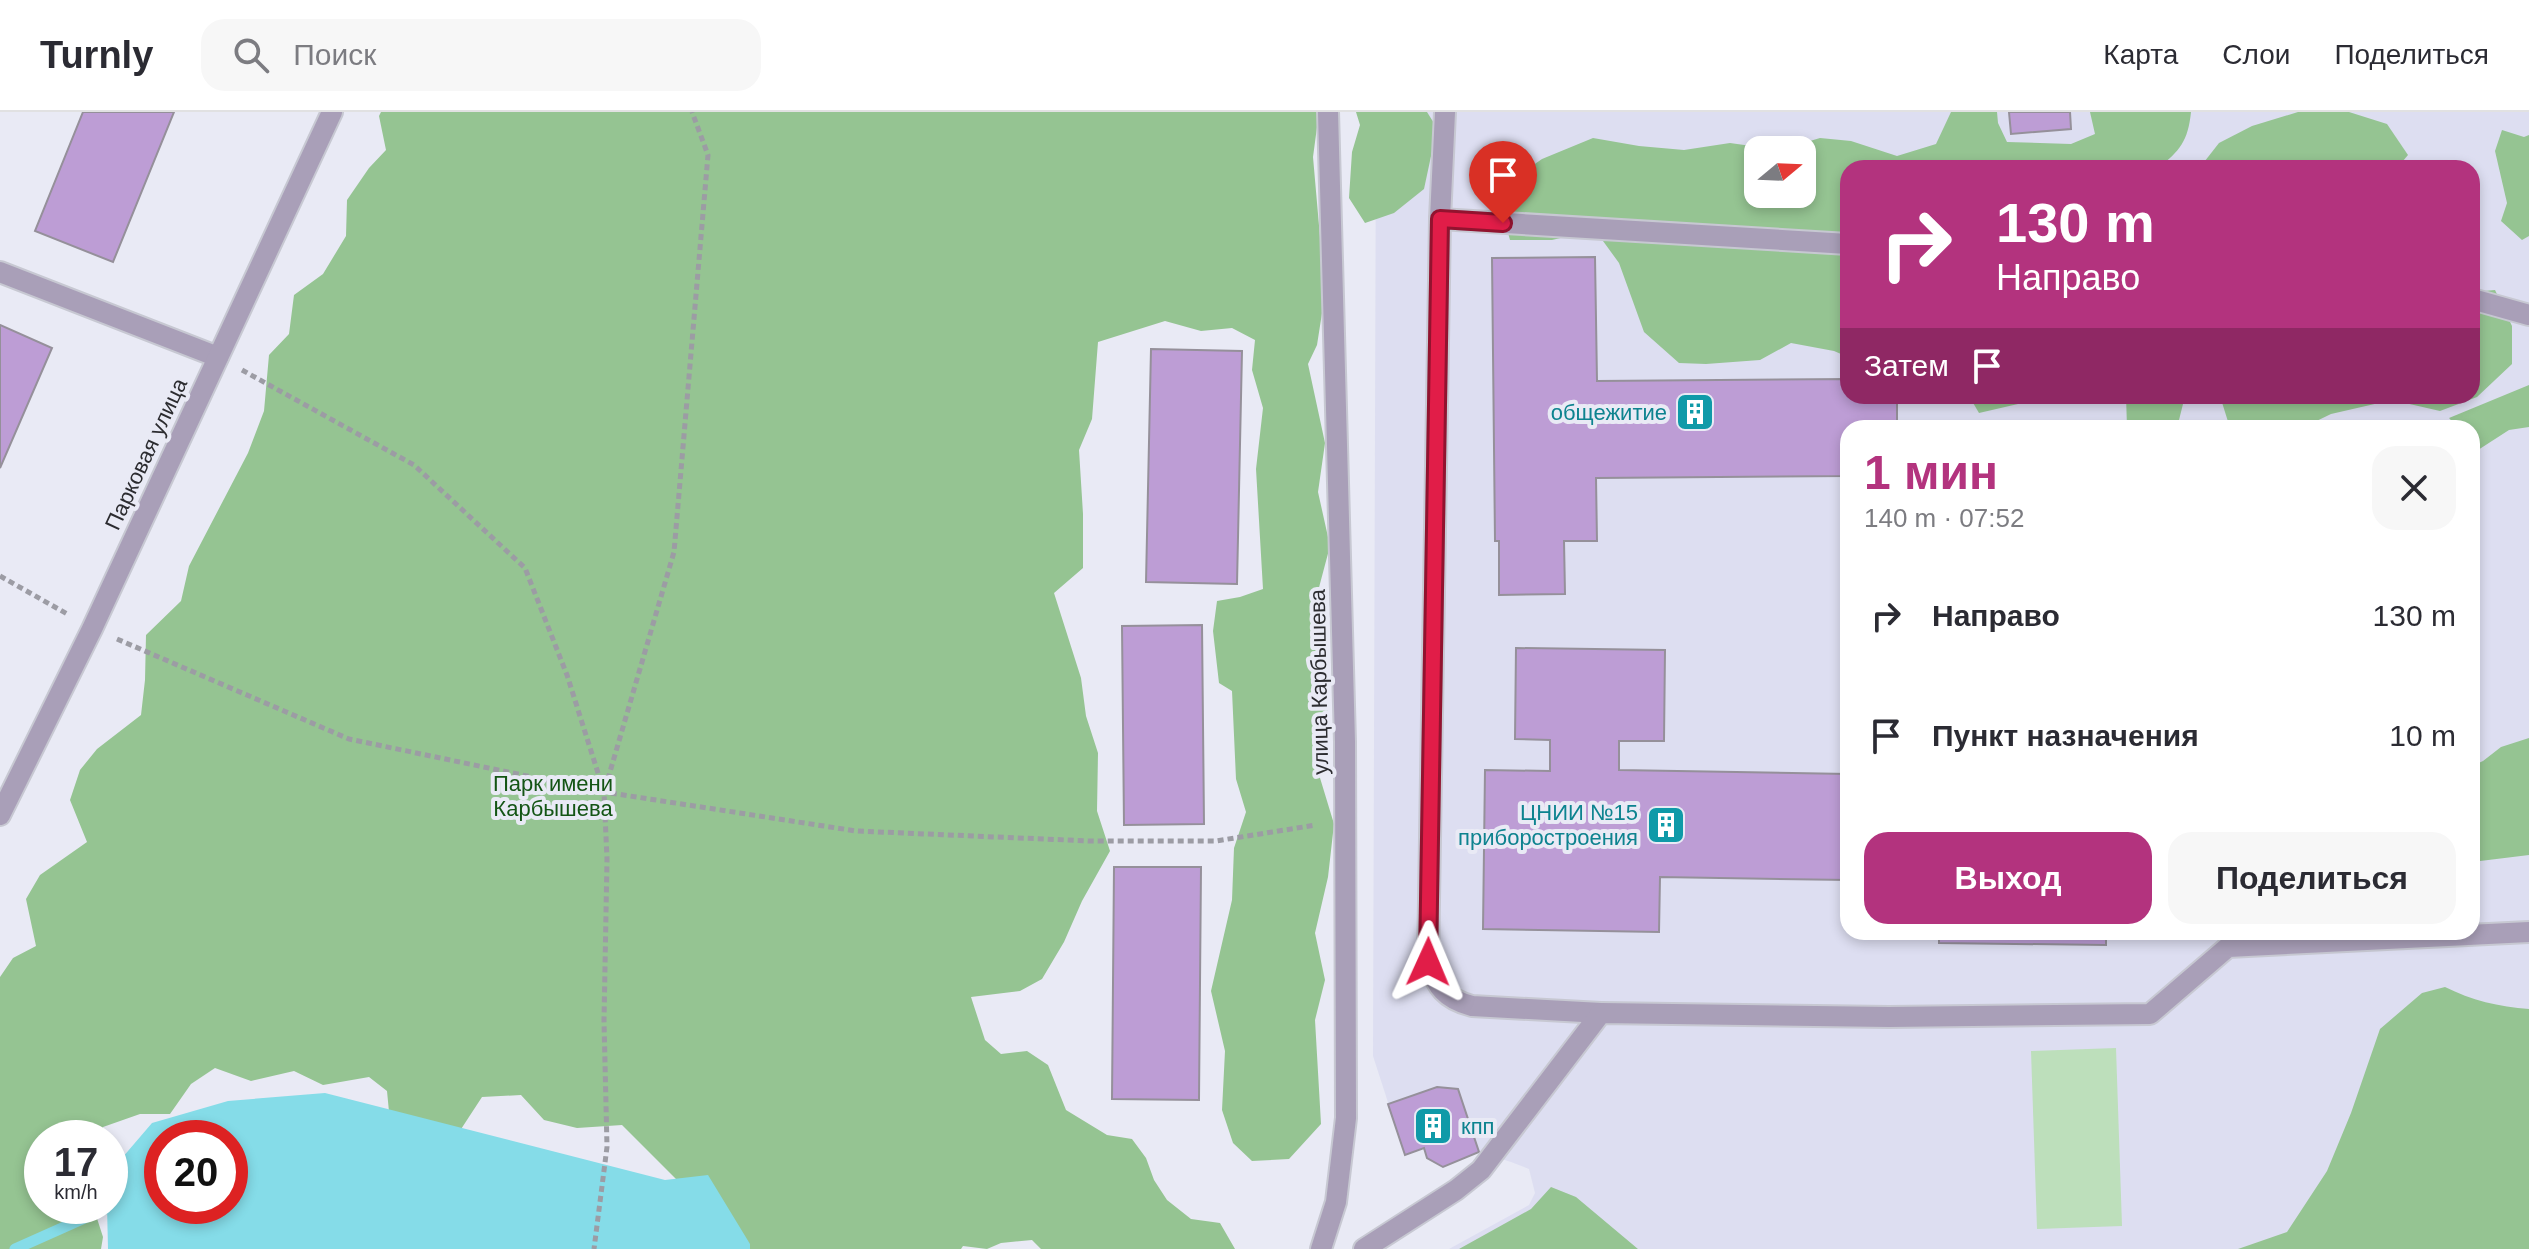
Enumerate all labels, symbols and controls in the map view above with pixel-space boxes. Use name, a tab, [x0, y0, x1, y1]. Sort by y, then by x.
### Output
search box	[201, 19, 761, 91]
icon: search	[229, 33, 273, 77]
text: Turnly	[40, 34, 153, 76]
text: Поиск	[293, 38, 376, 71]
text: Карта	[2103, 39, 2178, 70]
text: Слои	[2222, 39, 2290, 70]
text: Поделиться	[2334, 39, 2489, 70]
north arrow	[1744, 136, 1816, 208]
map controls	[1744, 136, 1816, 208]
pin	[1469, 141, 1537, 223]
icon: arrive	[1481, 153, 1525, 197]
text: 130 m	[1996, 191, 2155, 254]
icon: right	[1864, 192, 1968, 296]
text: Направо	[1996, 257, 2140, 298]
icon: arrive	[1965, 344, 2009, 388]
text: Затем	[1864, 349, 1949, 382]
street label: Парковая улица	[100, 373, 192, 534]
building icon: общежитие	[1674, 391, 1716, 433]
place label: общежитие	[1551, 400, 1667, 425]
text: 1 мин	[1864, 446, 1998, 499]
button: close	[2372, 446, 2456, 530]
text: 140 m · 07:52	[1864, 503, 2024, 533]
street label: улица Карбышева	[1305, 588, 1333, 775]
icon: right	[1864, 594, 1908, 638]
text: Направо	[1932, 599, 2060, 632]
text: 130 m	[2373, 599, 2456, 632]
icon: arrive	[1864, 714, 1908, 758]
text: Пункт назначения	[1932, 719, 2199, 752]
text: 10 m	[2389, 719, 2456, 752]
park label: Парк имени Карбышева	[493, 771, 613, 821]
place label: ЦНИИ №15 приборостроения	[1458, 800, 1638, 850]
building icon: ЦНИИ №15 приборостроения	[1645, 804, 1687, 846]
button: Выход	[1864, 832, 2152, 924]
button: Поделиться	[2168, 832, 2456, 924]
position arrow	[1386, 920, 1470, 1004]
building icon: кпп	[1412, 1105, 1454, 1147]
place label: кпп	[1461, 1114, 1494, 1139]
speed limit sign: 20	[144, 1120, 248, 1224]
text: 17	[54, 1140, 98, 1184]
text: km/h	[54, 1181, 98, 1203]

